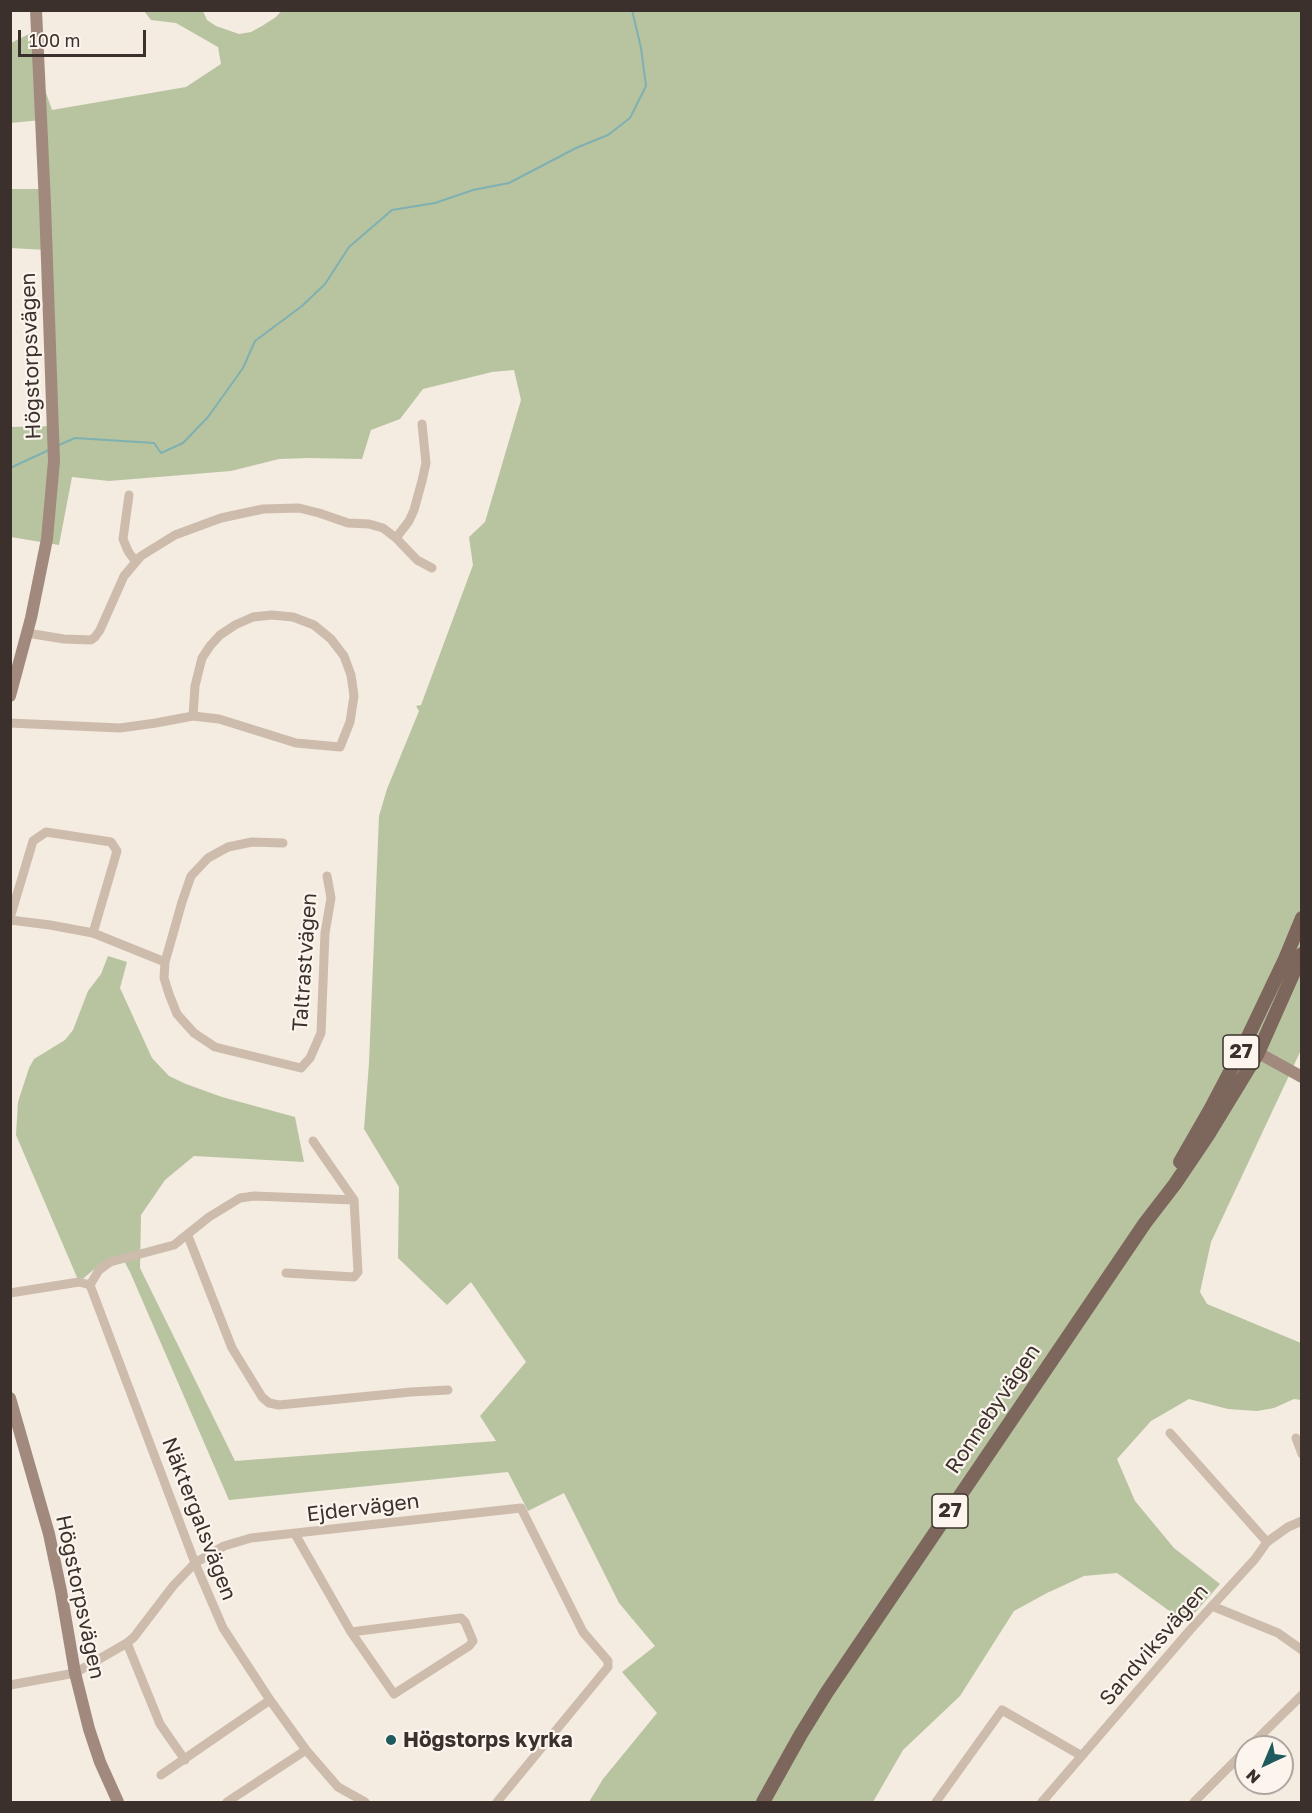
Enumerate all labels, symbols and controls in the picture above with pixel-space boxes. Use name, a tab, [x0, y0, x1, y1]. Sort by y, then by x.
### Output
scale bar	[21, 18, 148, 56]
text: 100 m	[29, 29, 80, 51]
street label: Högstorpsvägen	[15, 272, 47, 440]
street label: Taltrastvägen	[288, 892, 322, 1032]
road number: 27	[1223, 1035, 1259, 1069]
street label: Ronnebyvägen	[940, 1339, 1046, 1479]
street label: Näktergalsvägen	[156, 1434, 242, 1604]
street label: Ejdervägen	[305, 1489, 421, 1527]
road number: 27	[932, 1494, 968, 1528]
street label: Högstorpsvägen	[50, 1513, 110, 1681]
street label: Sandviksvägen	[1094, 1579, 1214, 1711]
place label: Högstorps kyrka	[403, 1727, 573, 1753]
marker: Högstorps kyrka	[384, 1733, 398, 1747]
north arrow	[1234, 1735, 1294, 1795]
text: N	[1242, 1765, 1264, 1788]

